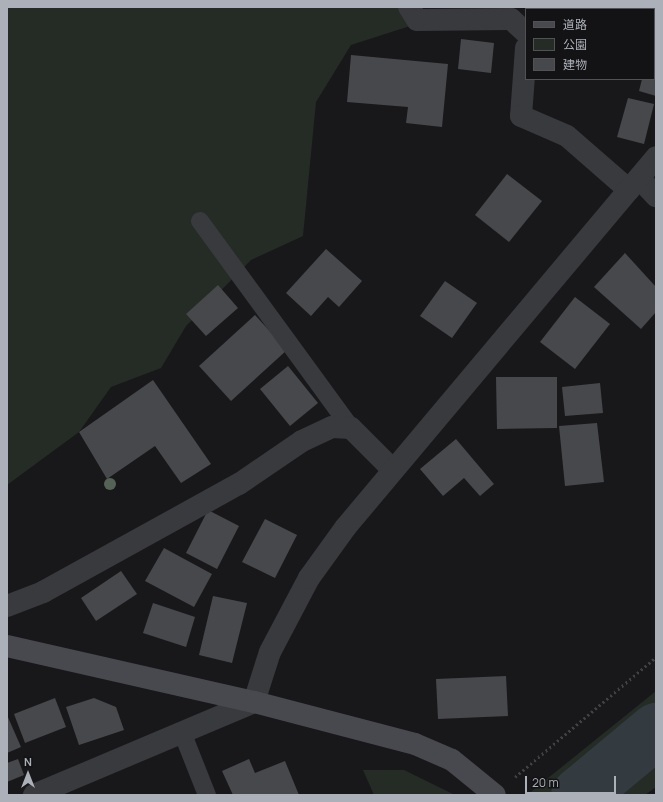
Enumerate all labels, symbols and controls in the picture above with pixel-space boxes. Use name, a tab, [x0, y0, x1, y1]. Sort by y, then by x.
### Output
legend	[525, 8, 655, 80]
text: 道路	[563, 16, 587, 33]
text: 公園	[563, 36, 587, 53]
text: 建物	[563, 56, 587, 73]
north arrow	[8, 754, 48, 794]
text: N	[24, 754, 32, 769]
scale bar	[527, 768, 618, 794]
text: 20 m	[532, 774, 559, 791]

